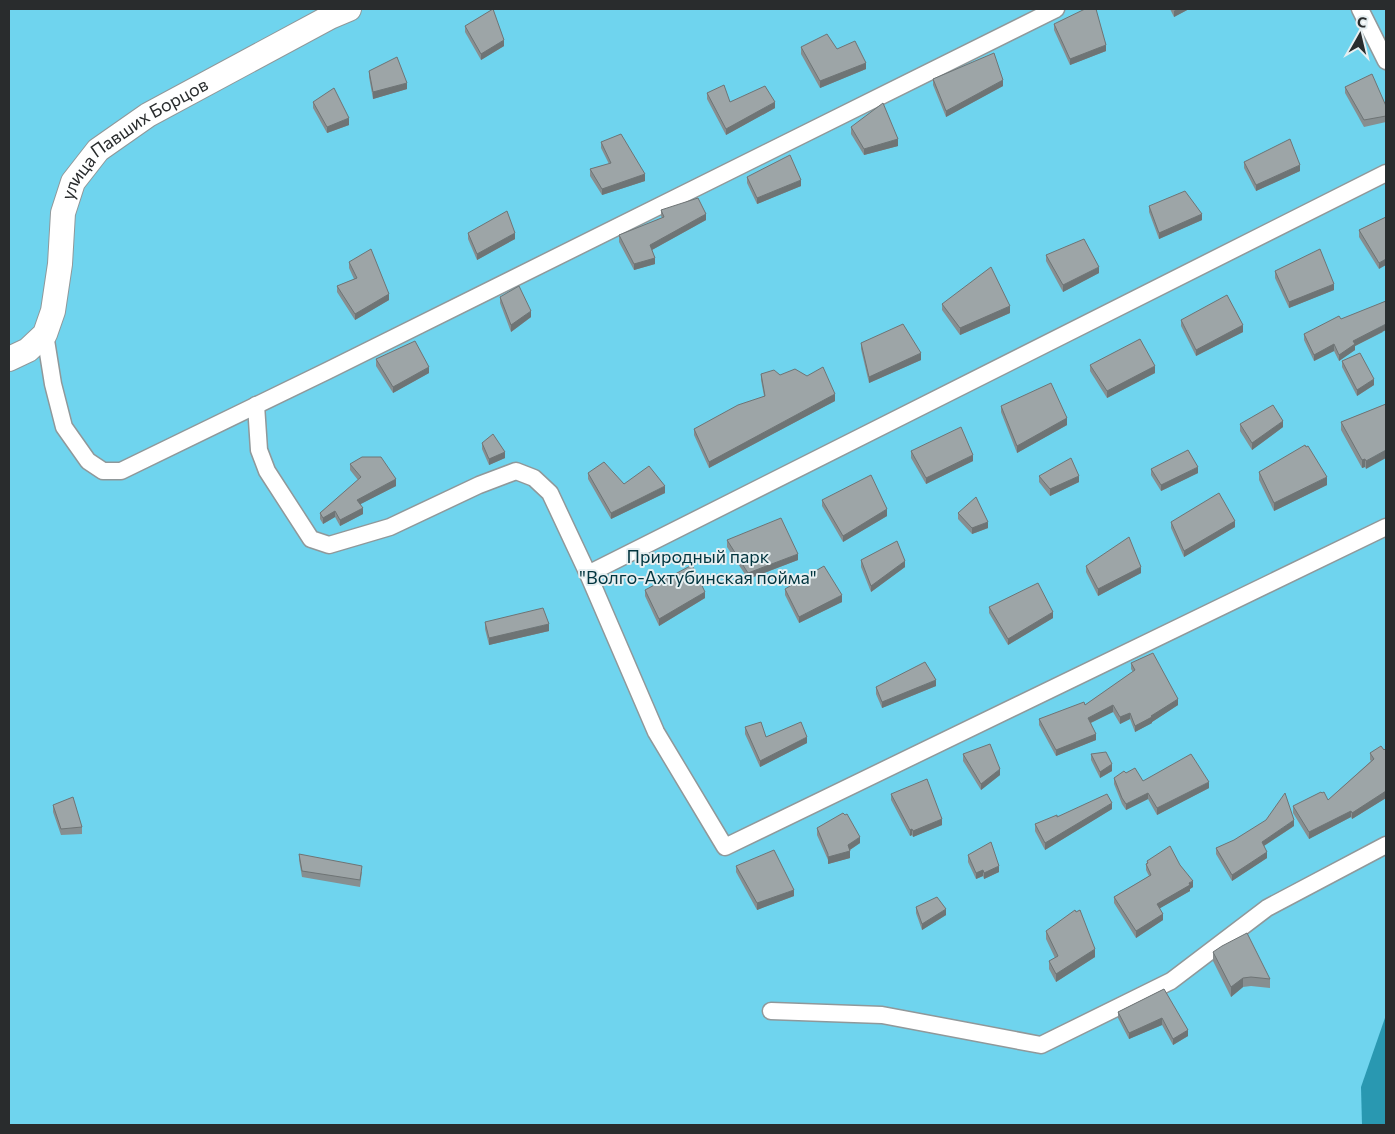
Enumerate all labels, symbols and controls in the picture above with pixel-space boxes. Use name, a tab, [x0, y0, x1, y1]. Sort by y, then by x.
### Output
north arrow	[1335, 10, 1385, 60]
text: С	[1356, 13, 1368, 31]
street label: улица Павших Борцов	[56, 73, 212, 202]
park label: Природный парк "Волго-Ахтубинская пойма"	[579, 545, 817, 588]

